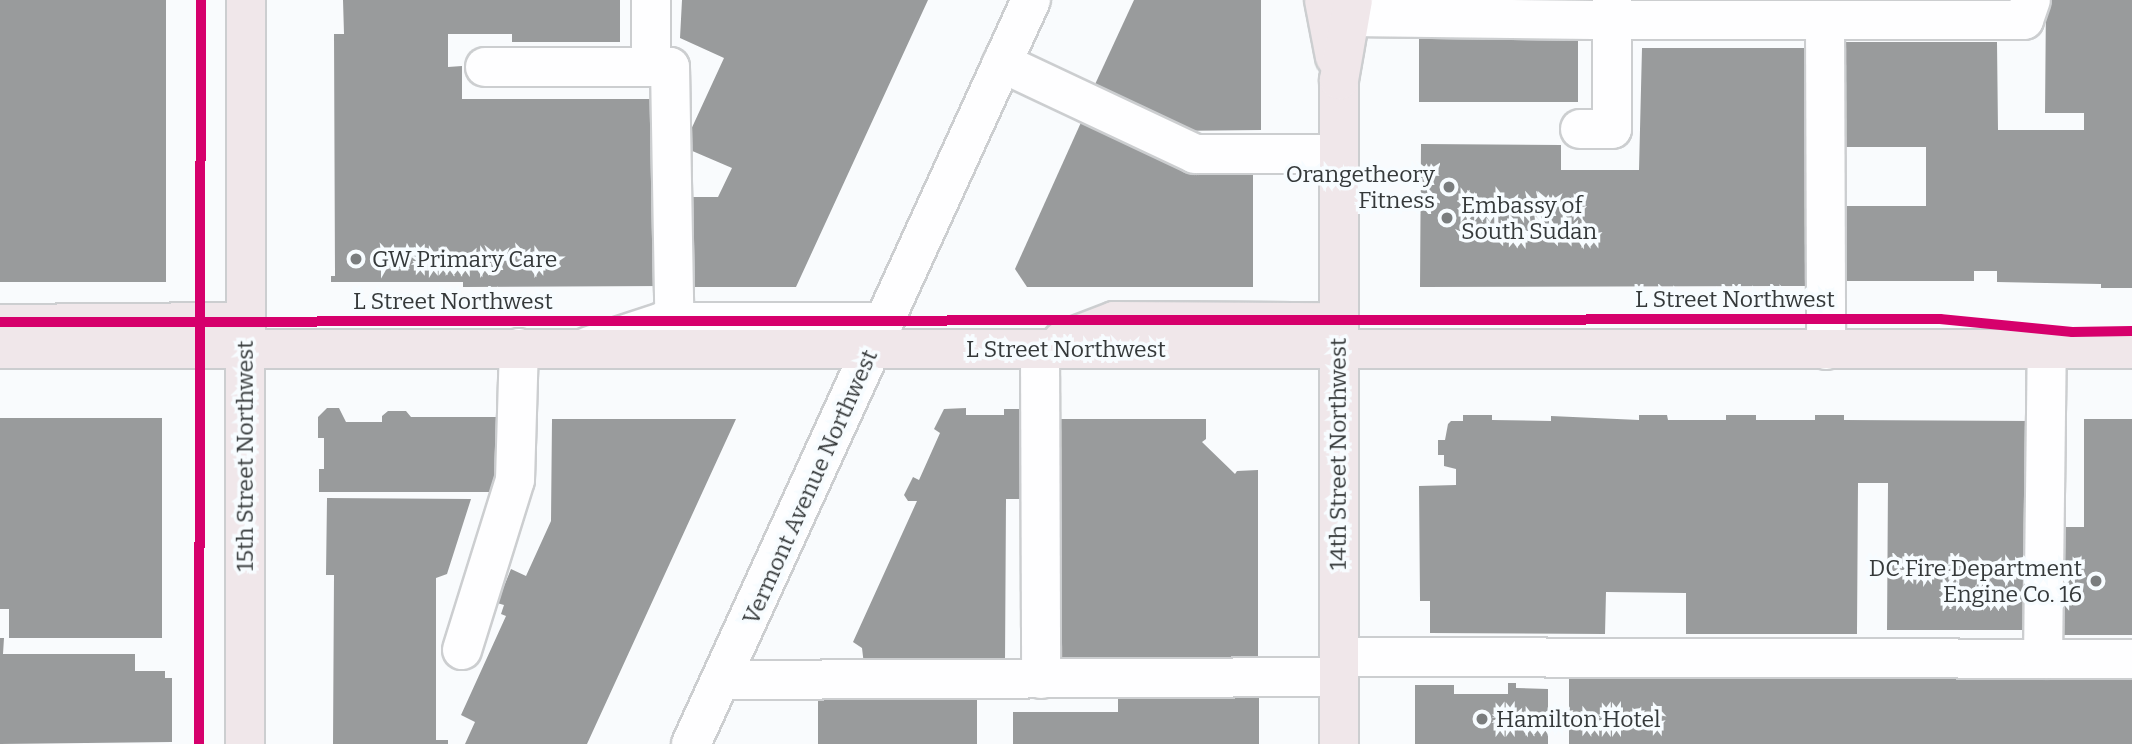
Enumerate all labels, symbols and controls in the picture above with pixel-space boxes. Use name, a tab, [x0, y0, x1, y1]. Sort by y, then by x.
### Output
place label: Orangetheory Fitness	[1286, 160, 1435, 214]
marker: Orangetheory Fitness	[1441, 179, 1457, 195]
place label: Embassy of South Sudan	[1461, 191, 1597, 245]
marker: Embassy of South Sudan	[1439, 210, 1455, 226]
place label: GW Primary Care	[372, 245, 557, 273]
marker: GW Primary Care	[346, 249, 366, 269]
street label: L Street Northwest	[1635, 285, 1835, 313]
street label: L Street Northwest	[353, 287, 553, 315]
street label: L Street Northwest	[966, 335, 1166, 363]
street label: 14th Street Northwest	[1324, 338, 1352, 570]
street label: 15th Street Northwest	[231, 340, 259, 572]
street label: Vermont Avenue Northwest	[737, 345, 883, 629]
place label: DC Fire Department Engine Co. 16	[1869, 554, 2082, 608]
marker: DC Fire Department Engine Co. 16	[2088, 573, 2104, 589]
place label: Hamilton Hotel	[1496, 705, 1661, 733]
marker: Hamilton Hotel	[1474, 711, 1490, 727]

